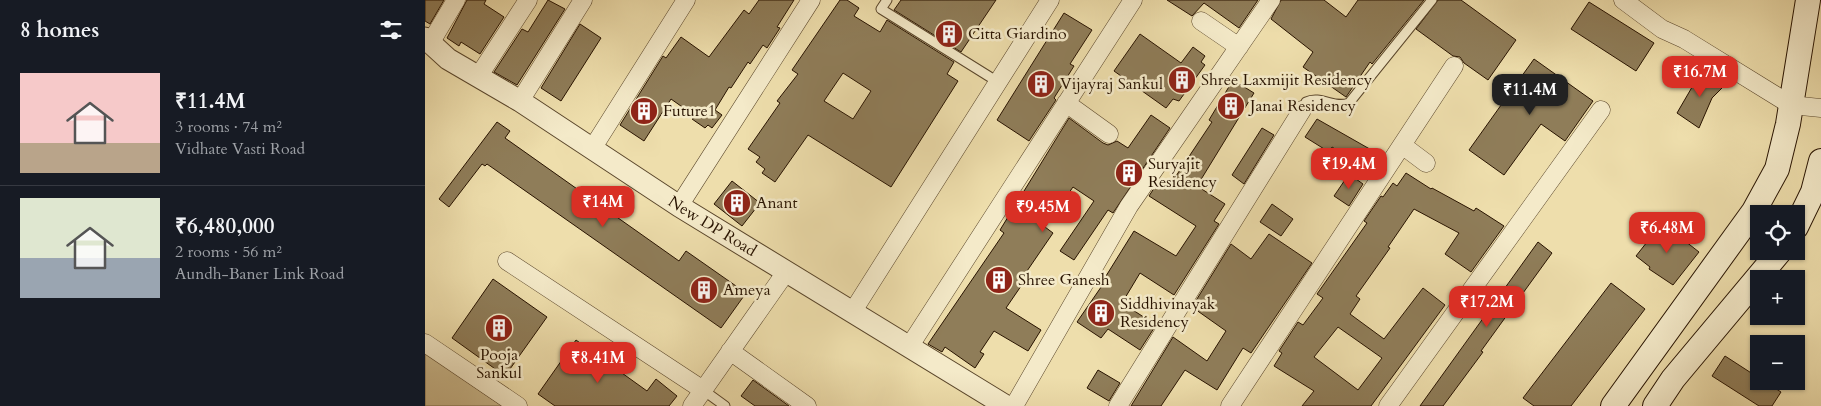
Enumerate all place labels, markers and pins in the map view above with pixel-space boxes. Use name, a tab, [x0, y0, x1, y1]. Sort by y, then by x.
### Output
building icon: Citta Giardino	[934, 19, 964, 49]
place label: Citta Giardino	[968, 23, 1067, 45]
pin: ₹16.7M	[1659, 56, 1741, 98]
building icon: Shree Laxmijit Residency	[1167, 65, 1197, 95]
building icon: Vijayraj Sankul	[1026, 69, 1056, 99]
place label: Shree Laxmijit Residency	[1201, 69, 1373, 91]
place label: Vijayraj Sankul	[1060, 73, 1163, 95]
pin: ₹11.4M	[1489, 74, 1571, 116]
building icon: Janai Residency	[1216, 91, 1246, 121]
place label: Janai Residency	[1248, 95, 1357, 117]
building icon: Future1	[629, 96, 659, 126]
place label: Future1	[663, 100, 716, 122]
pin: ₹19.4M	[1308, 148, 1390, 190]
place label: Suryajit Residency	[1148, 153, 1217, 193]
building icon: Suryajit Residency	[1114, 158, 1144, 188]
pin: ₹14M	[573, 186, 633, 228]
building icon: Anant	[722, 188, 752, 218]
pin: ₹9.45M	[1002, 190, 1084, 233]
place label: Anant	[756, 192, 798, 214]
pin: ₹6.48M	[1626, 212, 1708, 254]
building icon: Shree Ganesh	[984, 265, 1014, 295]
place label: Shree Ganesh	[1018, 269, 1110, 291]
building icon: Ameya	[689, 275, 719, 305]
place label: Ameya	[723, 279, 771, 301]
pin: ₹17.2M	[1446, 286, 1528, 328]
place label: Siddhivinayak Residency	[1120, 293, 1216, 333]
building icon: Siddhivinayak Residency	[1086, 298, 1116, 328]
building icon: Pooja Sankul	[484, 313, 514, 343]
pin: ₹8.41M	[557, 342, 639, 384]
place label: Pooja Sankul	[476, 344, 522, 384]

